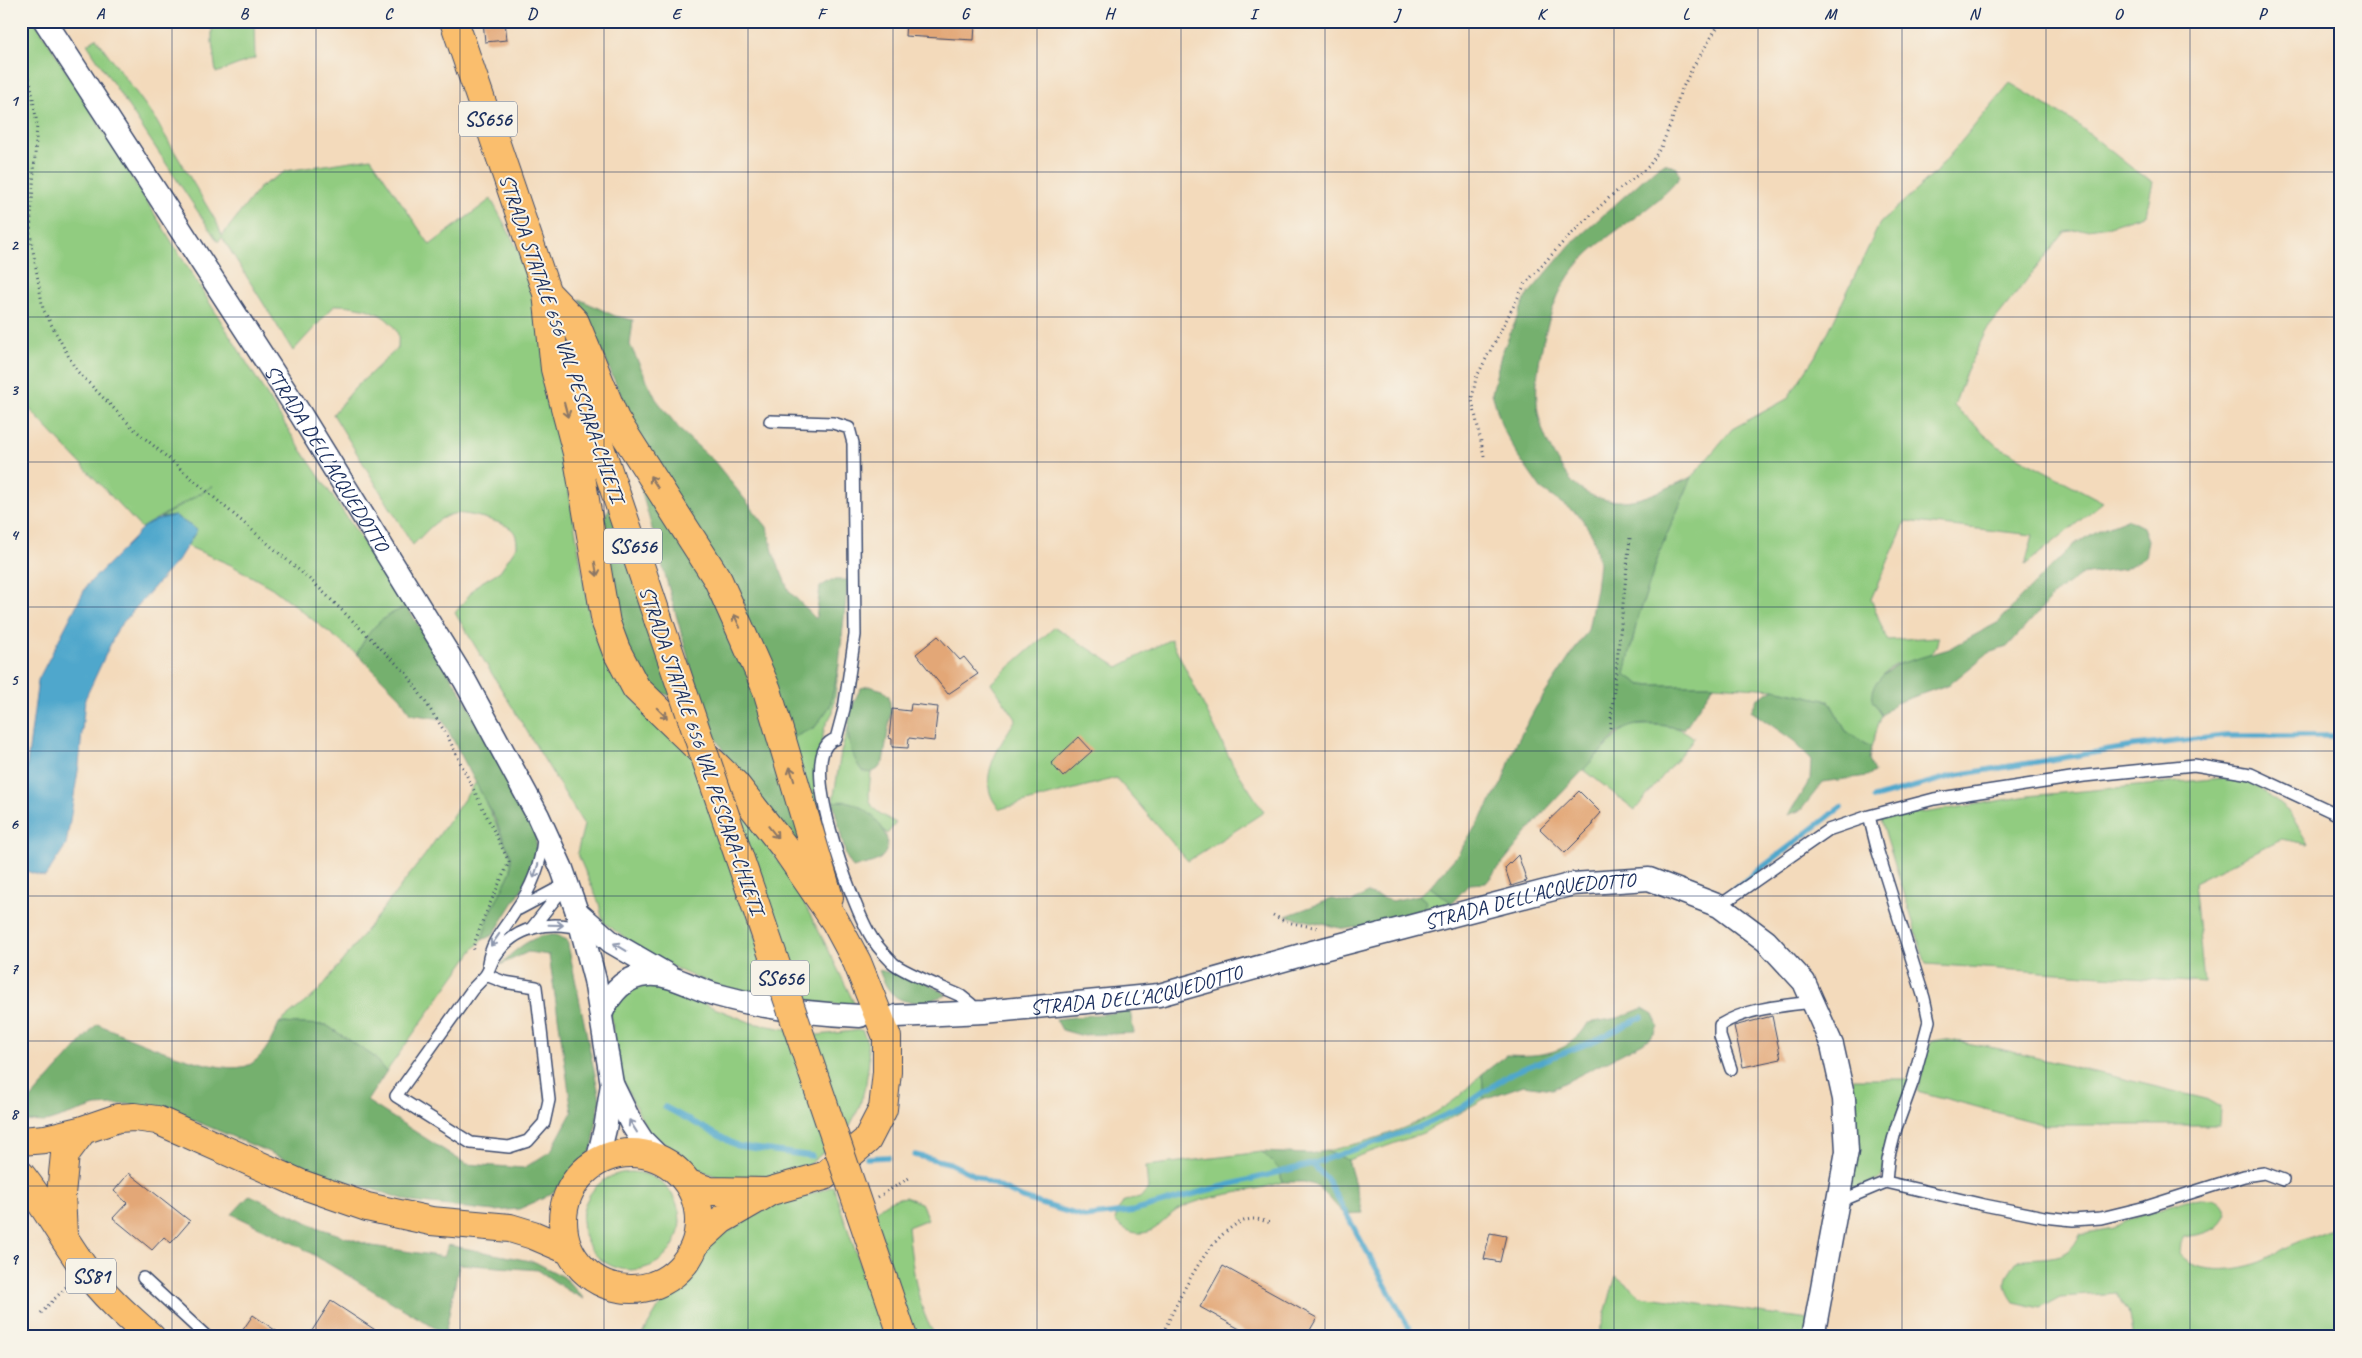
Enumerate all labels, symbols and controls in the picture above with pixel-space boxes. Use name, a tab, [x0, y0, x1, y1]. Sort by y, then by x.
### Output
text: A	[96, 4, 106, 24]
text: B	[240, 4, 250, 24]
text: C	[384, 4, 394, 24]
text: D	[527, 4, 538, 24]
text: E	[672, 4, 683, 24]
text: F	[817, 4, 828, 24]
text: G	[961, 4, 971, 24]
text: H	[1104, 4, 1116, 24]
text: I	[1250, 4, 1260, 24]
text: J	[1393, 4, 1402, 24]
text: K	[1537, 4, 1549, 24]
text: L	[1683, 4, 1691, 24]
text: M	[1824, 4, 1838, 24]
text: N	[1969, 4, 1982, 24]
text: O	[2114, 4, 2124, 24]
text: P	[2258, 4, 2268, 24]
text: 1	[10, 91, 19, 111]
road number: SS656	[459, 102, 517, 136]
street label: STRADA STATALE 656 VAL PESCARA-CHIETI	[493, 171, 632, 510]
text: 2	[10, 235, 19, 255]
street label: STRADA DELL'ACQUEDOTTO	[259, 360, 396, 558]
text: 3	[10, 380, 19, 400]
one-way arrow	[562, 401, 571, 417]
one-way arrow	[649, 475, 659, 489]
text: 4	[10, 525, 19, 545]
road number: SS656	[604, 528, 662, 564]
one-way arrow	[592, 561, 601, 577]
street label: STRADA STATALE 656 VAL PESCARA-CHIETI	[633, 583, 772, 922]
one-way arrow	[732, 614, 741, 629]
text: 5	[11, 670, 20, 690]
one-way arrow	[656, 707, 668, 720]
one-way arrow	[787, 766, 797, 782]
text: 6	[10, 814, 19, 834]
one-way arrow	[767, 825, 778, 838]
one-way arrow	[531, 863, 540, 878]
street label: STRADA DELL'ACQUEDOTTO	[1421, 867, 1638, 935]
one-way arrow	[548, 920, 564, 930]
one-way arrow	[490, 933, 500, 947]
one-way arrow	[614, 941, 628, 951]
text: 7	[10, 959, 19, 979]
street label: STRADA DELL'ACQUEDOTTO	[1029, 959, 1248, 1020]
road number: SS656	[751, 960, 809, 996]
text: 8	[10, 1104, 19, 1124]
one-way arrow	[628, 1120, 638, 1134]
text: 9	[10, 1249, 19, 1269]
road number: SS81	[66, 1258, 116, 1294]

